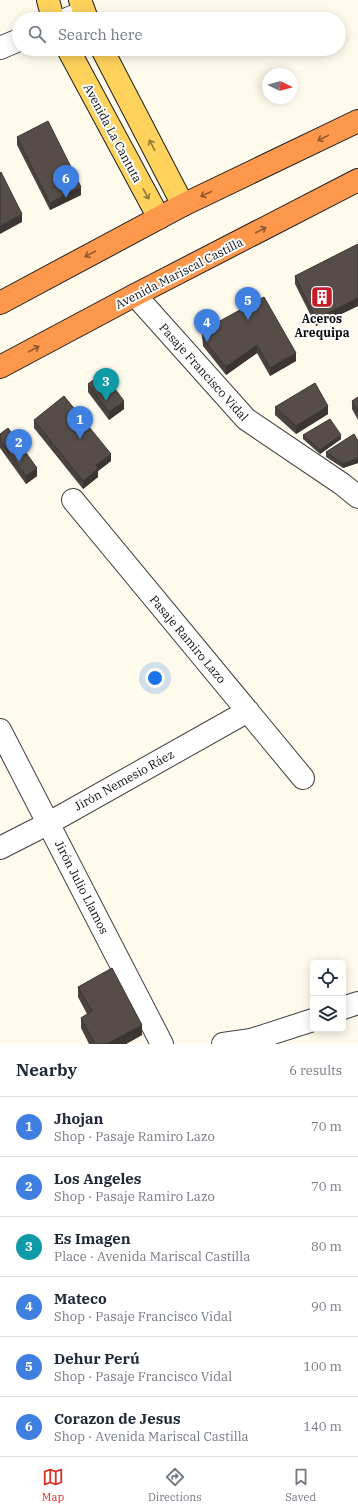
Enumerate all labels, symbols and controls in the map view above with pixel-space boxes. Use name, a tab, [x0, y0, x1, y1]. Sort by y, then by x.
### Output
search box	[12, 12, 346, 56]
icon: search	[26, 23, 48, 45]
text: Search here	[58, 25, 143, 44]
north arrow	[262, 68, 298, 104]
street label: Avenida La Cantuta	[81, 81, 146, 185]
one-way arrow	[317, 135, 329, 142]
one-way arrow	[148, 140, 156, 152]
pin: 6	[53, 165, 79, 198]
one-way arrow	[143, 188, 150, 200]
one-way arrow	[200, 191, 212, 198]
one-way arrow	[255, 226, 267, 233]
street label: Avenida Mariscal Castilla	[113, 234, 246, 312]
one-way arrow	[85, 251, 97, 258]
building icon: Aceros Arequipa	[309, 284, 335, 310]
pin: 5	[235, 287, 261, 320]
pin: 4	[194, 309, 220, 342]
place label: Aceros Arequipa	[294, 311, 350, 340]
street label: Pasaje Francisco Vidal	[156, 320, 252, 424]
one-way arrow	[28, 344, 40, 352]
pin: 3	[93, 368, 119, 401]
pin: 1	[67, 406, 93, 439]
pin: 2	[6, 429, 32, 462]
street label: Pasaje Ramiro Lazo	[147, 592, 229, 686]
your location	[145, 668, 165, 688]
street label: Jirón Nemesio Ráez	[72, 746, 176, 814]
street label: Jirón Julio Llamos	[52, 838, 112, 936]
map controls	[310, 960, 346, 1032]
button: locate	[310, 960, 346, 996]
button: layers	[310, 996, 346, 1032]
text: Nearby	[16, 1059, 77, 1081]
text: 6 results	[289, 1062, 342, 1079]
text: Jhojan	[54, 1109, 104, 1128]
text: 1	[25, 1118, 33, 1135]
text: 70 m	[311, 1118, 342, 1135]
text: Shop · Pasaje Ramiro Lazo	[54, 1128, 215, 1145]
text: Los Angeles	[54, 1169, 141, 1188]
text: 2	[25, 1178, 33, 1195]
text: 70 m	[311, 1178, 342, 1195]
text: Shop · Pasaje Ramiro Lazo	[54, 1188, 215, 1205]
text: Es Imagen	[54, 1229, 131, 1248]
text: 3	[25, 1238, 33, 1255]
text: 80 m	[311, 1238, 342, 1255]
text: Place · Avenida Mariscal Castilla	[54, 1248, 250, 1265]
text: Mateco	[54, 1289, 107, 1308]
text: 4	[25, 1298, 33, 1315]
text: 90 m	[311, 1298, 342, 1315]
text: Shop · Pasaje Francisco Vidal	[54, 1308, 232, 1325]
text: Dehur Perú	[54, 1349, 140, 1368]
text: 5	[25, 1358, 33, 1375]
text: 100 m	[303, 1358, 342, 1375]
text: Shop · Pasaje Francisco Vidal	[54, 1368, 232, 1385]
text: Corazon de Jesus	[54, 1409, 181, 1428]
text: 6	[25, 1418, 33, 1435]
text: 140 m	[303, 1418, 342, 1435]
text: Shop · Avenida Mariscal Castilla	[54, 1428, 249, 1445]
tab: Map	[42, 1466, 64, 1504]
tab: Directions	[148, 1466, 202, 1504]
tab: Saved	[285, 1466, 316, 1504]

